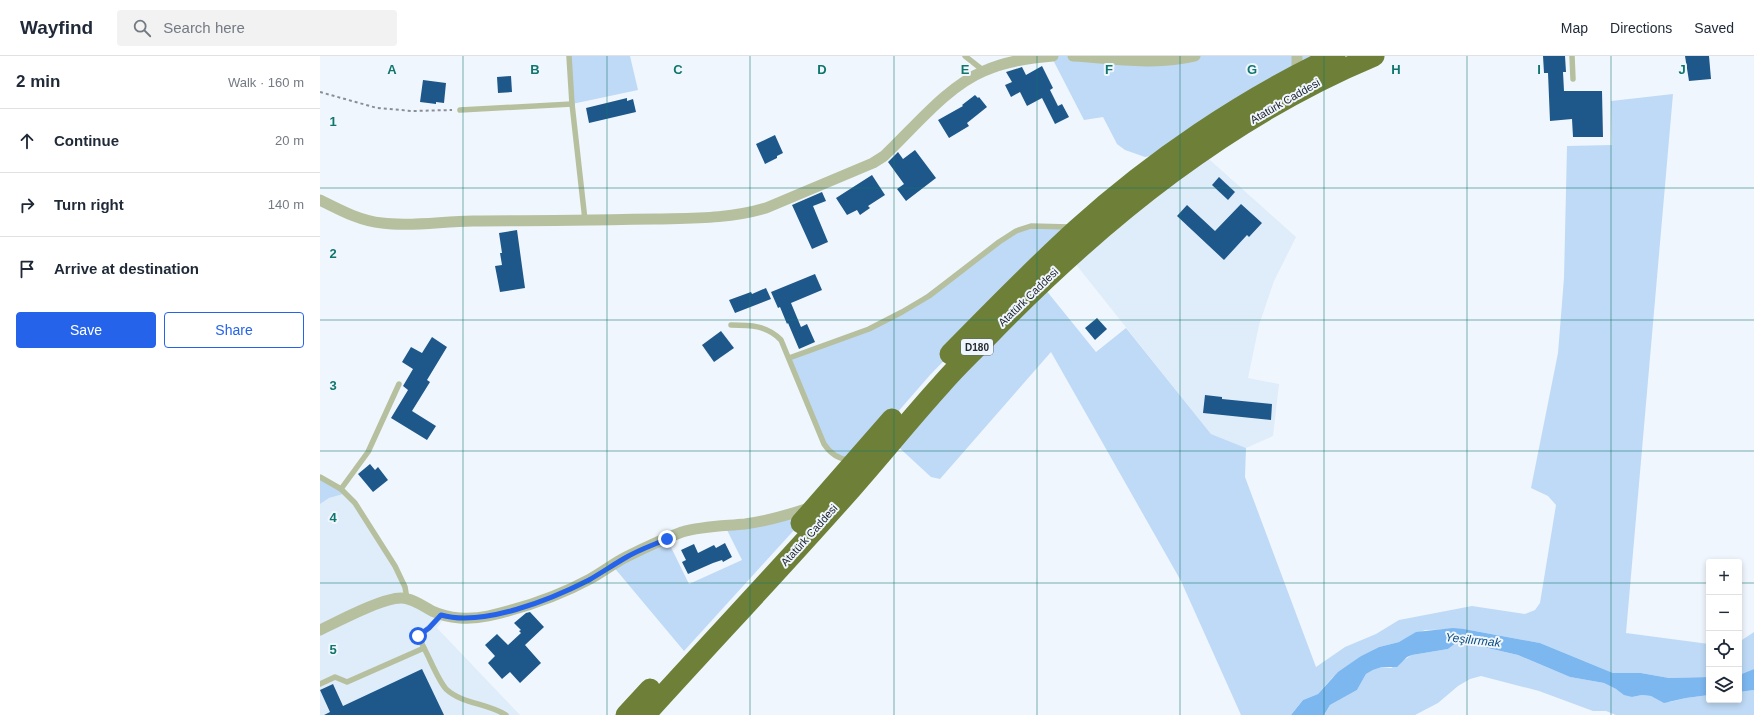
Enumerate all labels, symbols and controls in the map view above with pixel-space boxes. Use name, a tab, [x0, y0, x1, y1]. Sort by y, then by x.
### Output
search box	[117, 10, 397, 46]
text: Wayfind	[20, 17, 93, 38]
icon: search	[131, 17, 153, 39]
text: Search here	[163, 19, 245, 36]
text: Map	[1561, 20, 1588, 36]
text: Directions	[1610, 20, 1672, 36]
text: Saved	[1694, 20, 1734, 36]
text: A	[387, 62, 397, 77]
text: B	[530, 62, 540, 77]
text: C	[673, 62, 683, 77]
text: D	[817, 62, 827, 77]
text: E	[961, 62, 970, 77]
text: F	[1105, 62, 1113, 77]
text: G	[1247, 62, 1257, 77]
text: H	[1391, 62, 1401, 77]
text: I	[1537, 62, 1541, 77]
text: J	[1678, 62, 1686, 77]
text: 2 min	[16, 72, 60, 91]
text: Walk · 160 m	[228, 75, 304, 90]
street label: Atatürk Caddesi	[1248, 76, 1322, 126]
text: 1	[329, 114, 337, 129]
icon: ahead	[16, 130, 38, 152]
text: Continue	[54, 132, 119, 149]
text: 20 m	[275, 133, 304, 148]
icon: right	[16, 194, 38, 216]
text: Turn right	[54, 196, 124, 213]
text: 140 m	[268, 197, 304, 212]
text: 2	[329, 246, 337, 261]
icon: arrive	[16, 258, 38, 280]
text: Arrive at destination	[54, 260, 199, 277]
street label: Atatürk Caddesi	[996, 266, 1060, 328]
button: Save	[16, 312, 156, 348]
button: Share	[164, 312, 304, 348]
road number: D180	[961, 339, 993, 355]
text: 3	[329, 378, 337, 393]
street label: Atatürk Caddesi	[778, 502, 840, 568]
text: 4	[329, 510, 337, 525]
route end	[658, 530, 676, 548]
map controls	[1706, 559, 1742, 703]
button: +	[1706, 559, 1742, 595]
button: −	[1706, 595, 1742, 631]
route start	[409, 627, 427, 645]
water label: Yeşilırmak	[1445, 630, 1502, 650]
button: locate	[1706, 631, 1742, 667]
text: 5	[329, 642, 337, 657]
button: layers	[1706, 667, 1742, 703]

